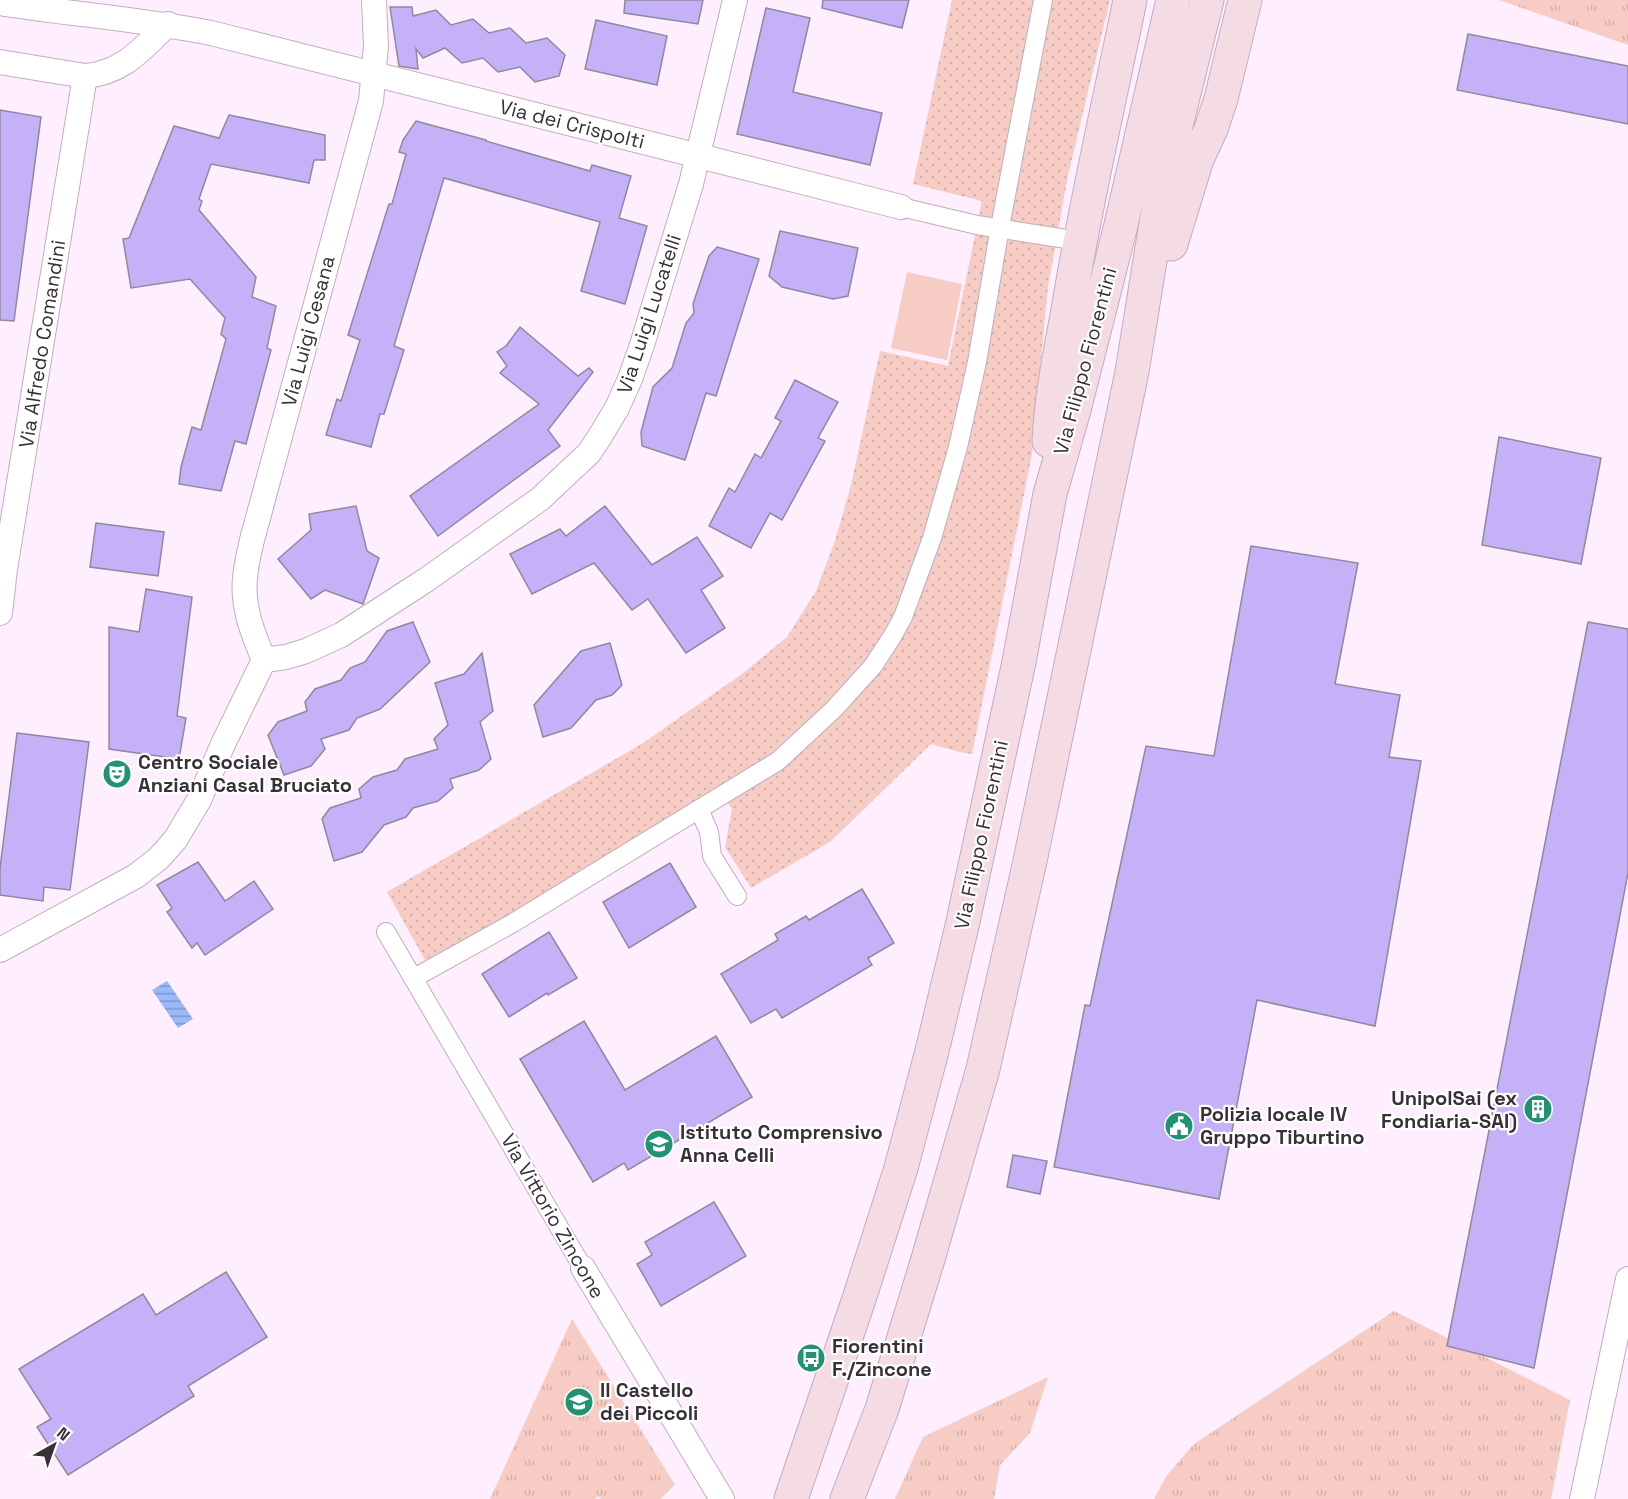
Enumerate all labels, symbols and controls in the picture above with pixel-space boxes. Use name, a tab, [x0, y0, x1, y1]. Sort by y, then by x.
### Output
street label: Via dei Crispolti	[497, 93, 647, 155]
street label: Via Luigi Lucatelli	[611, 231, 687, 397]
street label: Via Alfredo Comandini	[13, 238, 71, 450]
street label: Via Luigi Cesana	[275, 253, 341, 409]
street label: Via Filippo Fiorentini	[1047, 264, 1123, 458]
street label: Via Filippo Fiorentini	[948, 738, 1014, 932]
place label: Centro Sociale Anziani Casal Bruciato	[138, 749, 352, 798]
theatre icon: Centro Sociale Anziani Casal Bruciato	[101, 758, 133, 790]
place label: UnipolSai (ex Fondiaria-SAI)	[1381, 1085, 1517, 1134]
building icon: UnipolSai (ex Fondiaria-SAI)	[1522, 1093, 1554, 1125]
place label: Polizia locale IV Gruppo Tiburtino	[1200, 1101, 1365, 1150]
public building icon: Polizia locale IV Gruppo Tiburtino	[1163, 1110, 1195, 1142]
place label: Istituto Comprensivo Anna Celli	[680, 1119, 883, 1168]
school or university icon: Istituto Comprensivo Anna Celli	[643, 1128, 675, 1160]
street label: Via Vittorio Zincone	[495, 1129, 611, 1303]
place label: Fiorentini F./Zincone	[832, 1333, 932, 1382]
bus stop icon: Fiorentini F./Zincone	[795, 1342, 827, 1374]
place label: Il Castello dei Piccoli	[600, 1377, 698, 1426]
school or university icon: Il Castello dei Piccoli	[563, 1386, 595, 1418]
north arrow	[24, 1415, 84, 1475]
text: N	[52, 1422, 74, 1445]

